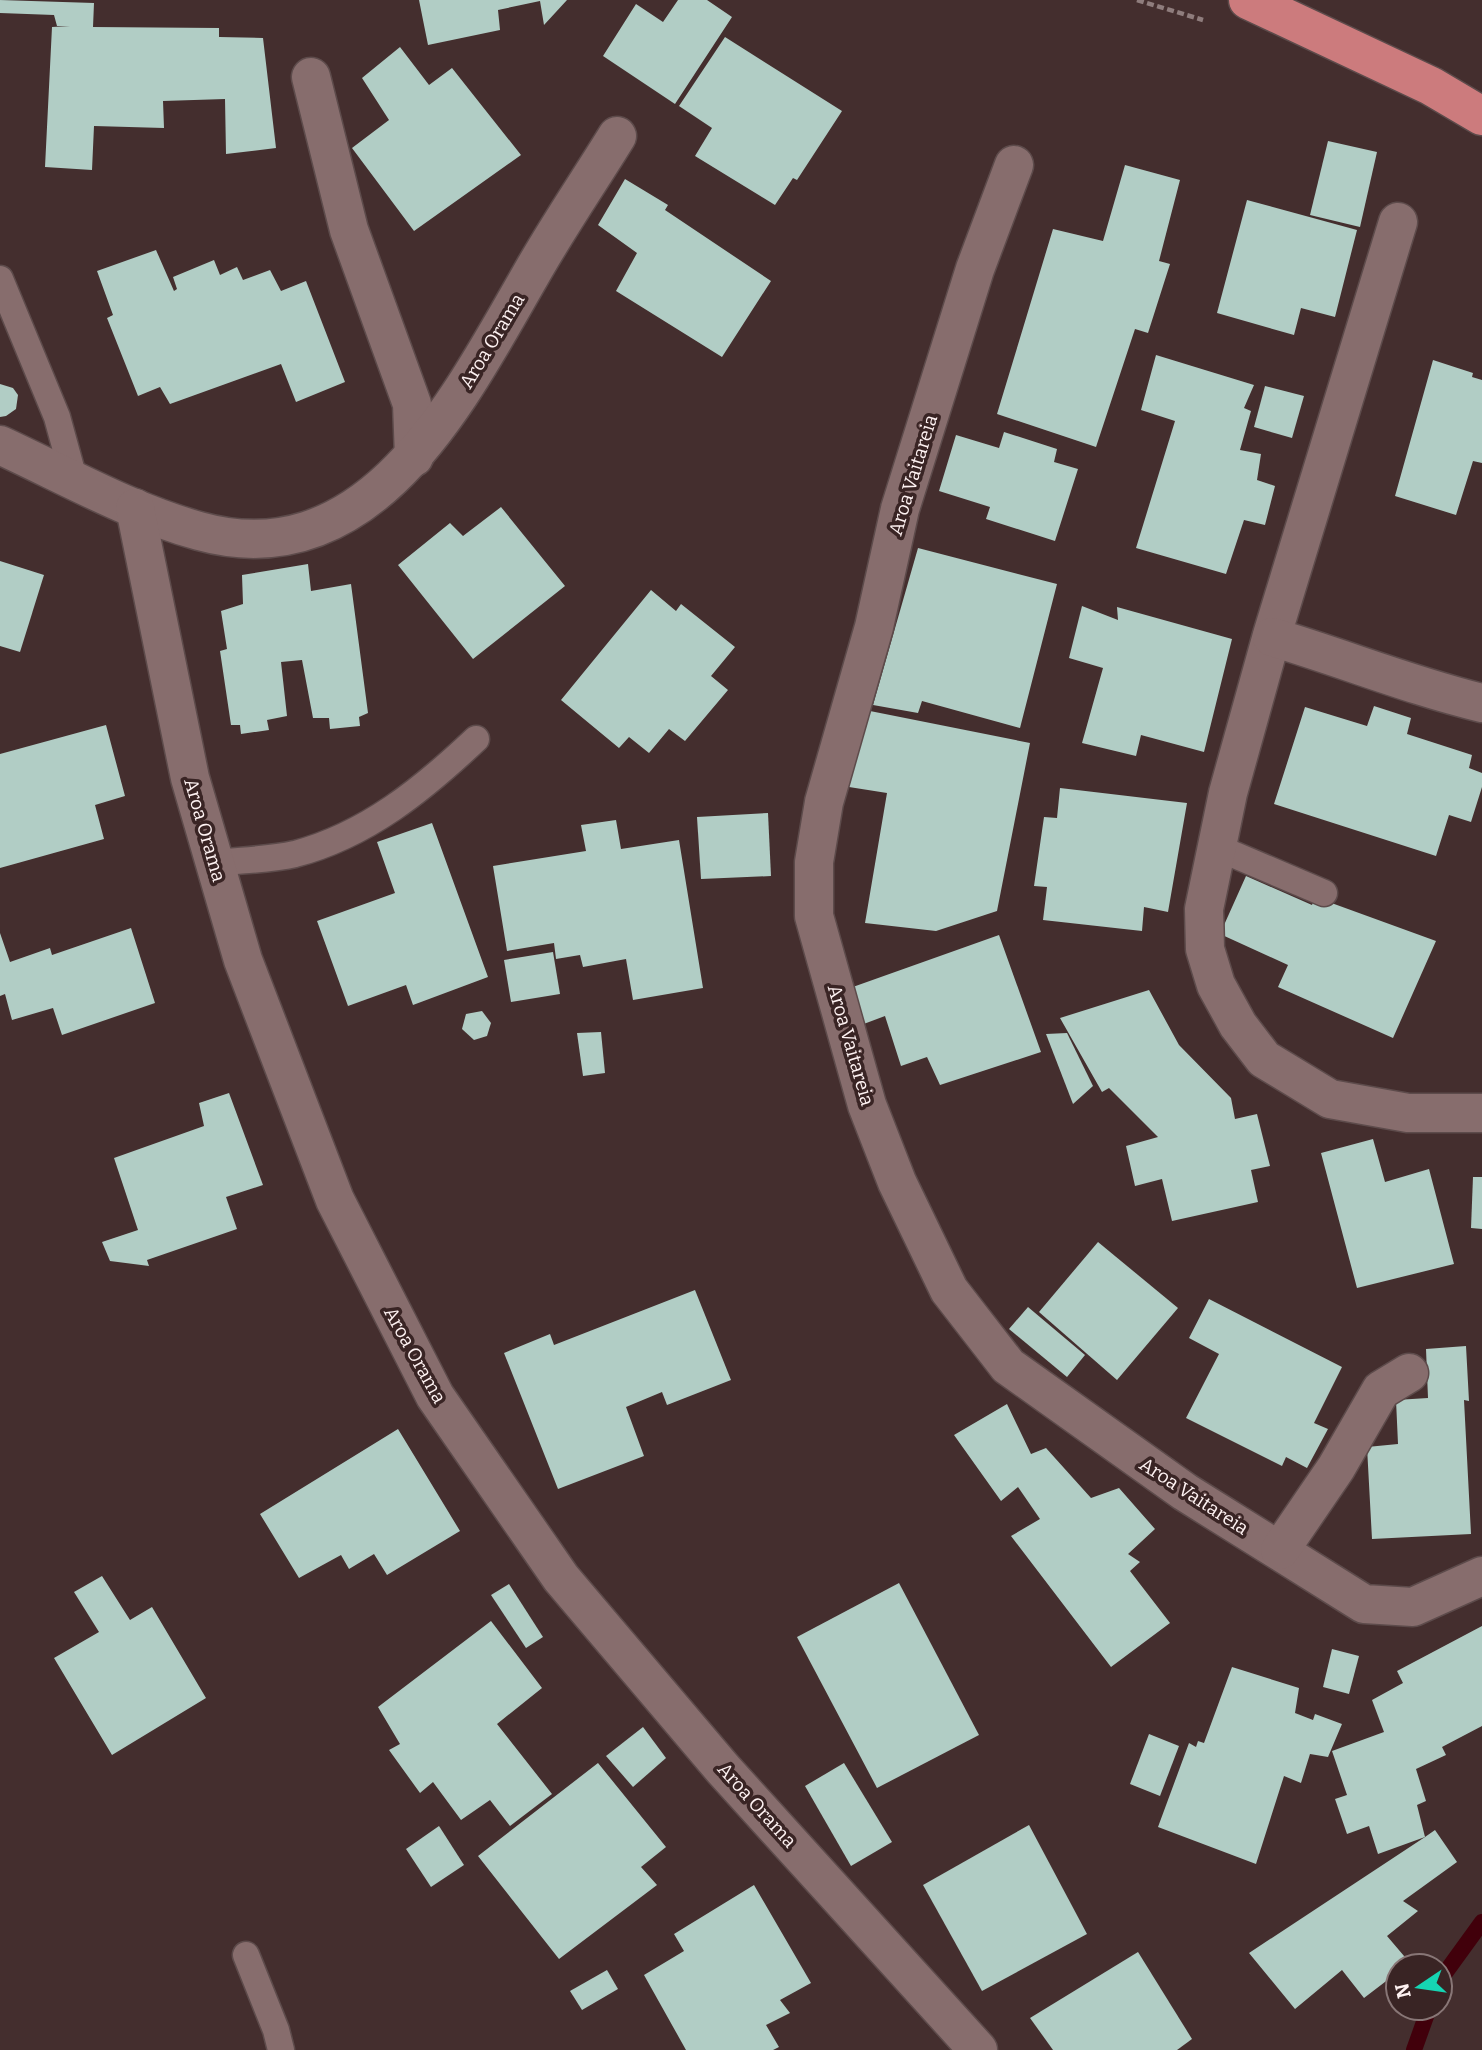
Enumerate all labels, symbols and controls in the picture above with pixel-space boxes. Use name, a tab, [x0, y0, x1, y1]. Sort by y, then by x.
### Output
street label: Aroa Orama	[455, 289, 530, 393]
street label: Aroa Vaitareia	[884, 411, 942, 538]
street label: Aroa Orama	[179, 776, 231, 885]
street label: Aroa Vaitareia	[823, 982, 879, 1109]
street label: Aroa Orama	[379, 1303, 451, 1408]
street label: Aroa Vaitareia	[1135, 1452, 1253, 1540]
street label: Aroa Orama	[713, 1758, 802, 1853]
north arrow	[1384, 1952, 1454, 2022]
text: N	[1390, 1981, 1416, 2000]

